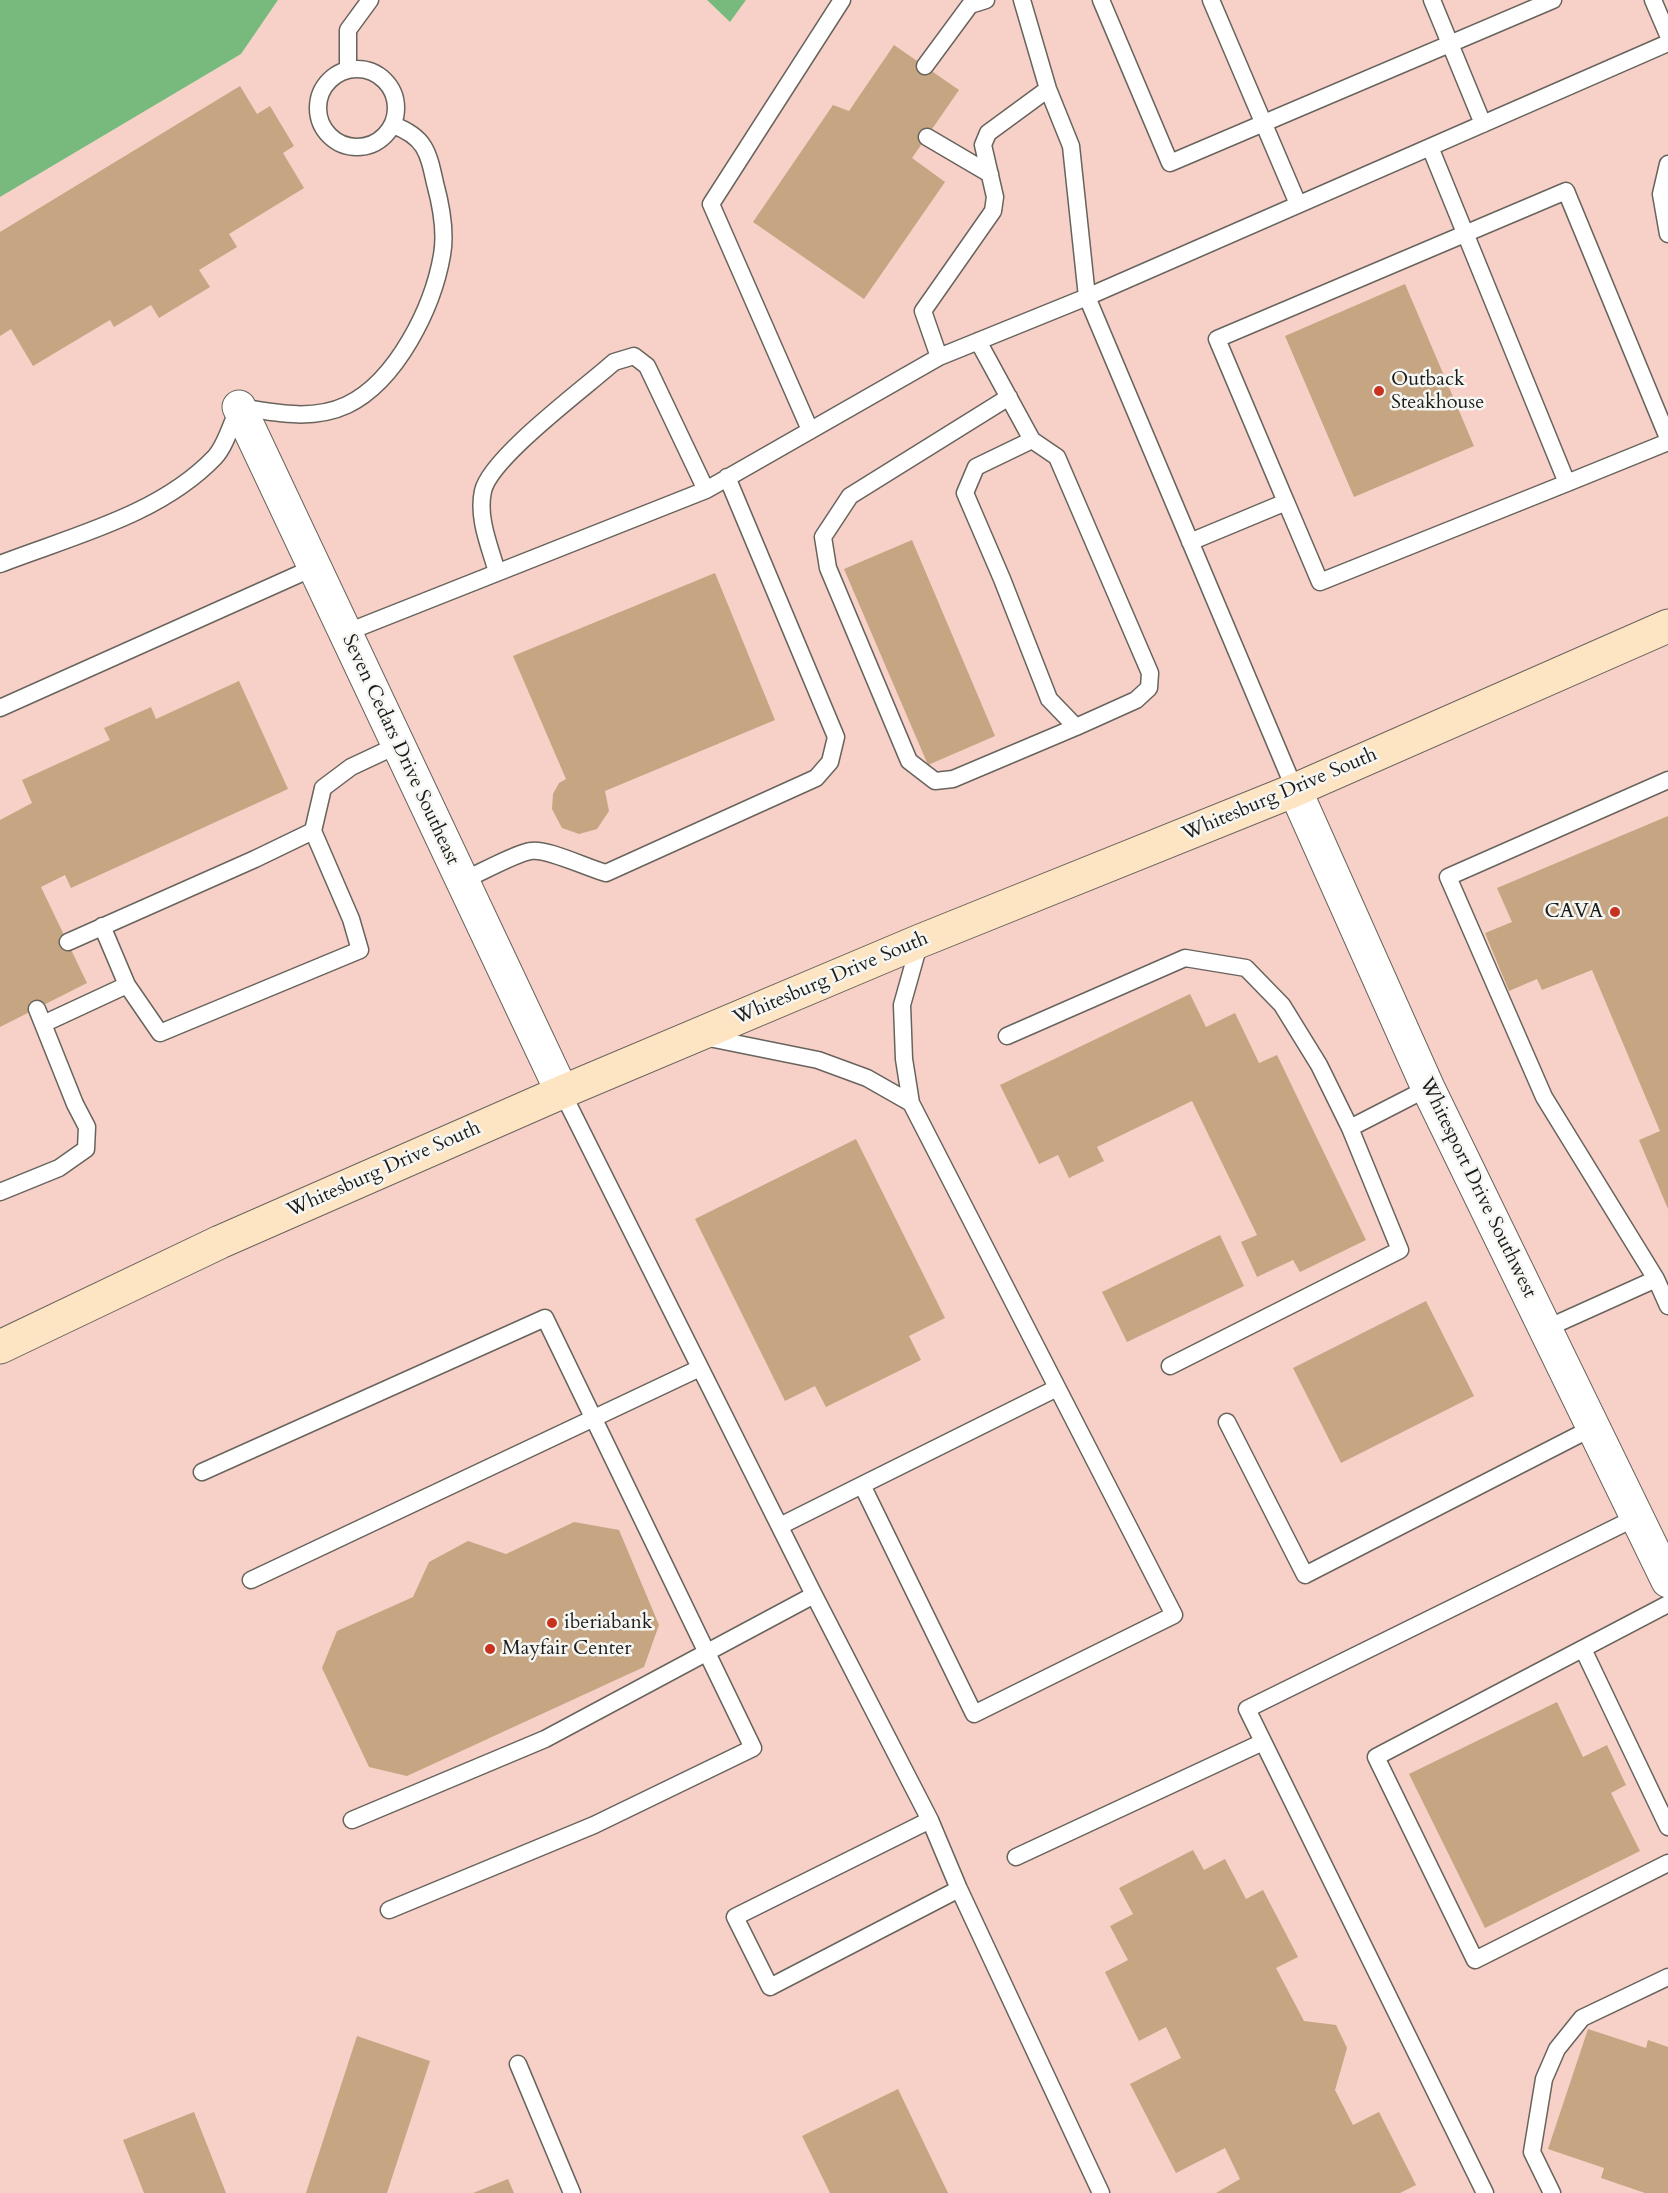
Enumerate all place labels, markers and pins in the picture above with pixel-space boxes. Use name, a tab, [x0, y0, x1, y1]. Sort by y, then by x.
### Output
place label: Outback Steakhouse	[1391, 368, 1484, 415]
marker: Outback Steakhouse	[1372, 384, 1386, 398]
place label: CAVA	[1545, 900, 1603, 924]
marker: CAVA	[1608, 905, 1622, 919]
place label: iberiabank	[564, 1611, 652, 1635]
marker: iberiabank	[545, 1616, 559, 1630]
place label: Mayfair Center	[502, 1637, 632, 1661]
marker: Mayfair Center	[483, 1642, 497, 1656]

